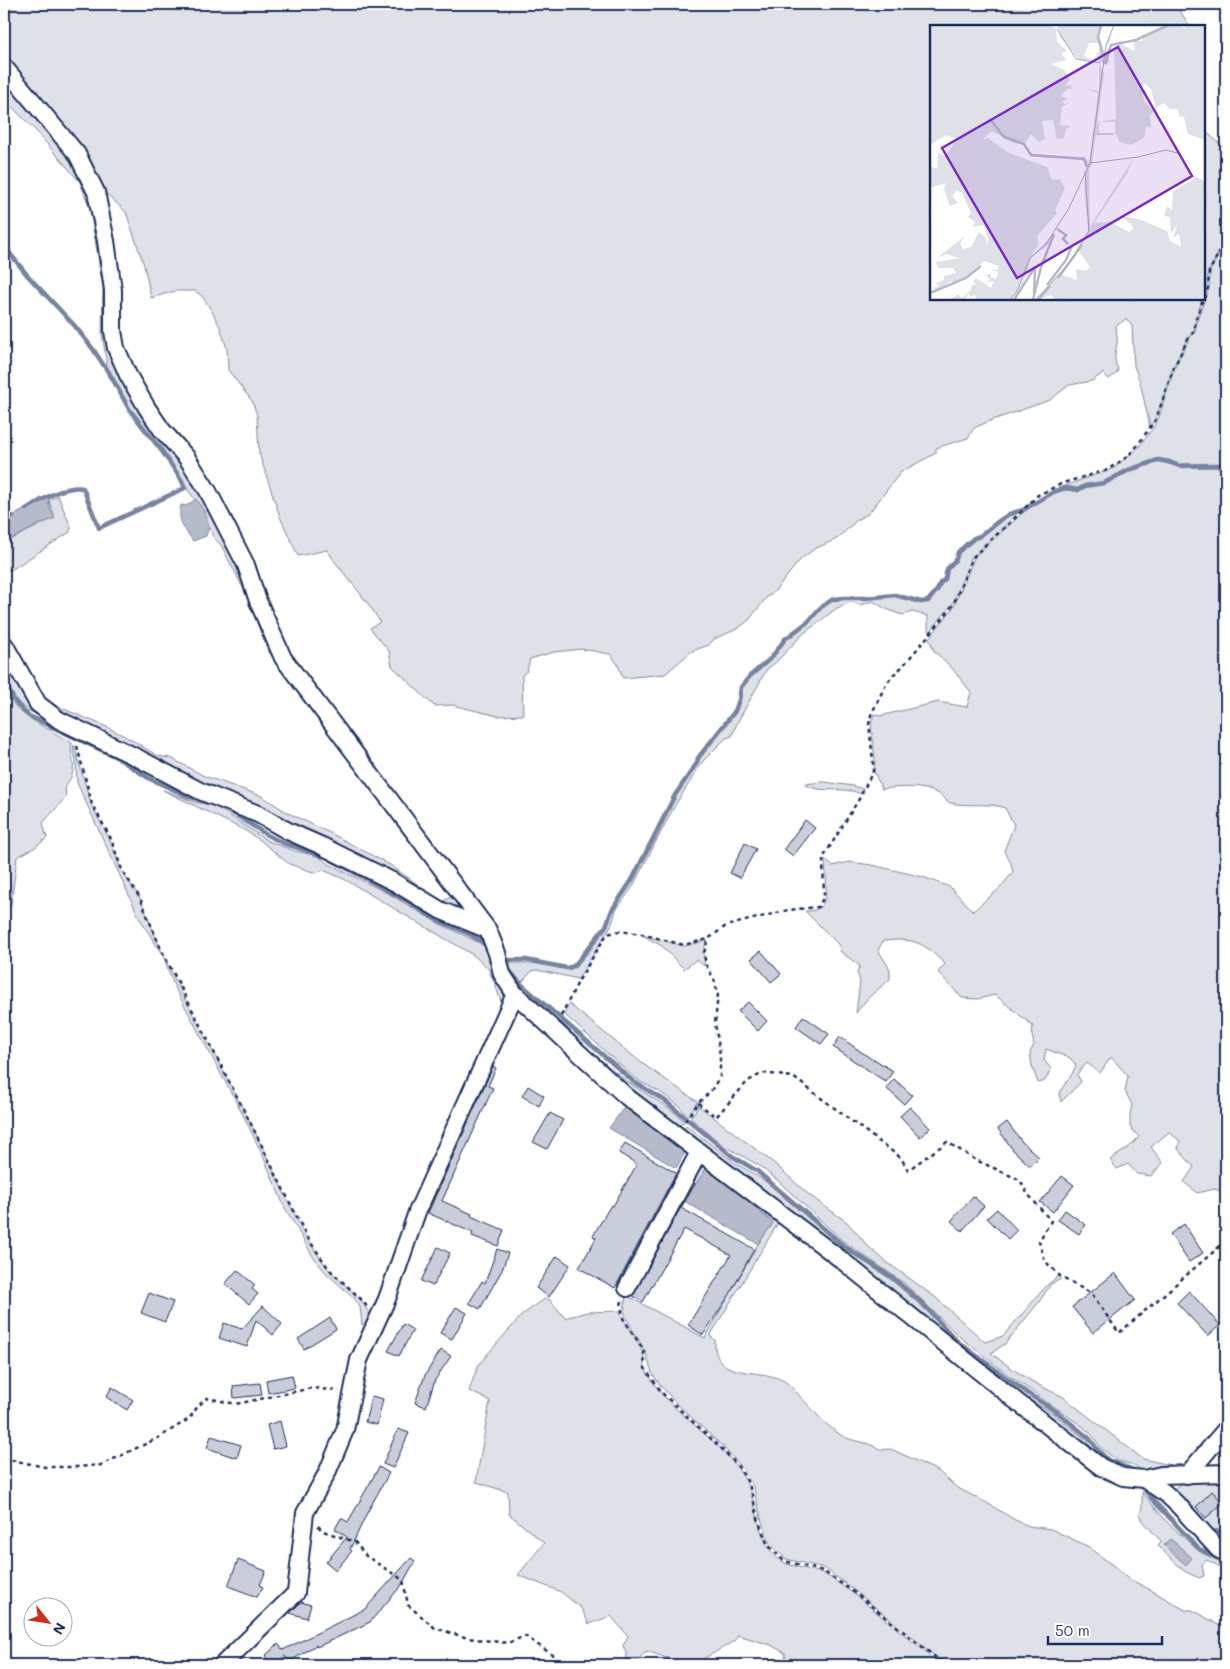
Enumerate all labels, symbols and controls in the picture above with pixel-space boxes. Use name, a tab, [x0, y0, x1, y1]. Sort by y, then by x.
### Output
inset map	[930, 25, 1205, 300]
north arrow	[22, 1596, 72, 1646]
scale bar	[1048, 1614, 1161, 1646]
text: N	[49, 1619, 71, 1638]
text: 50 m	[1055, 1620, 1090, 1640]

